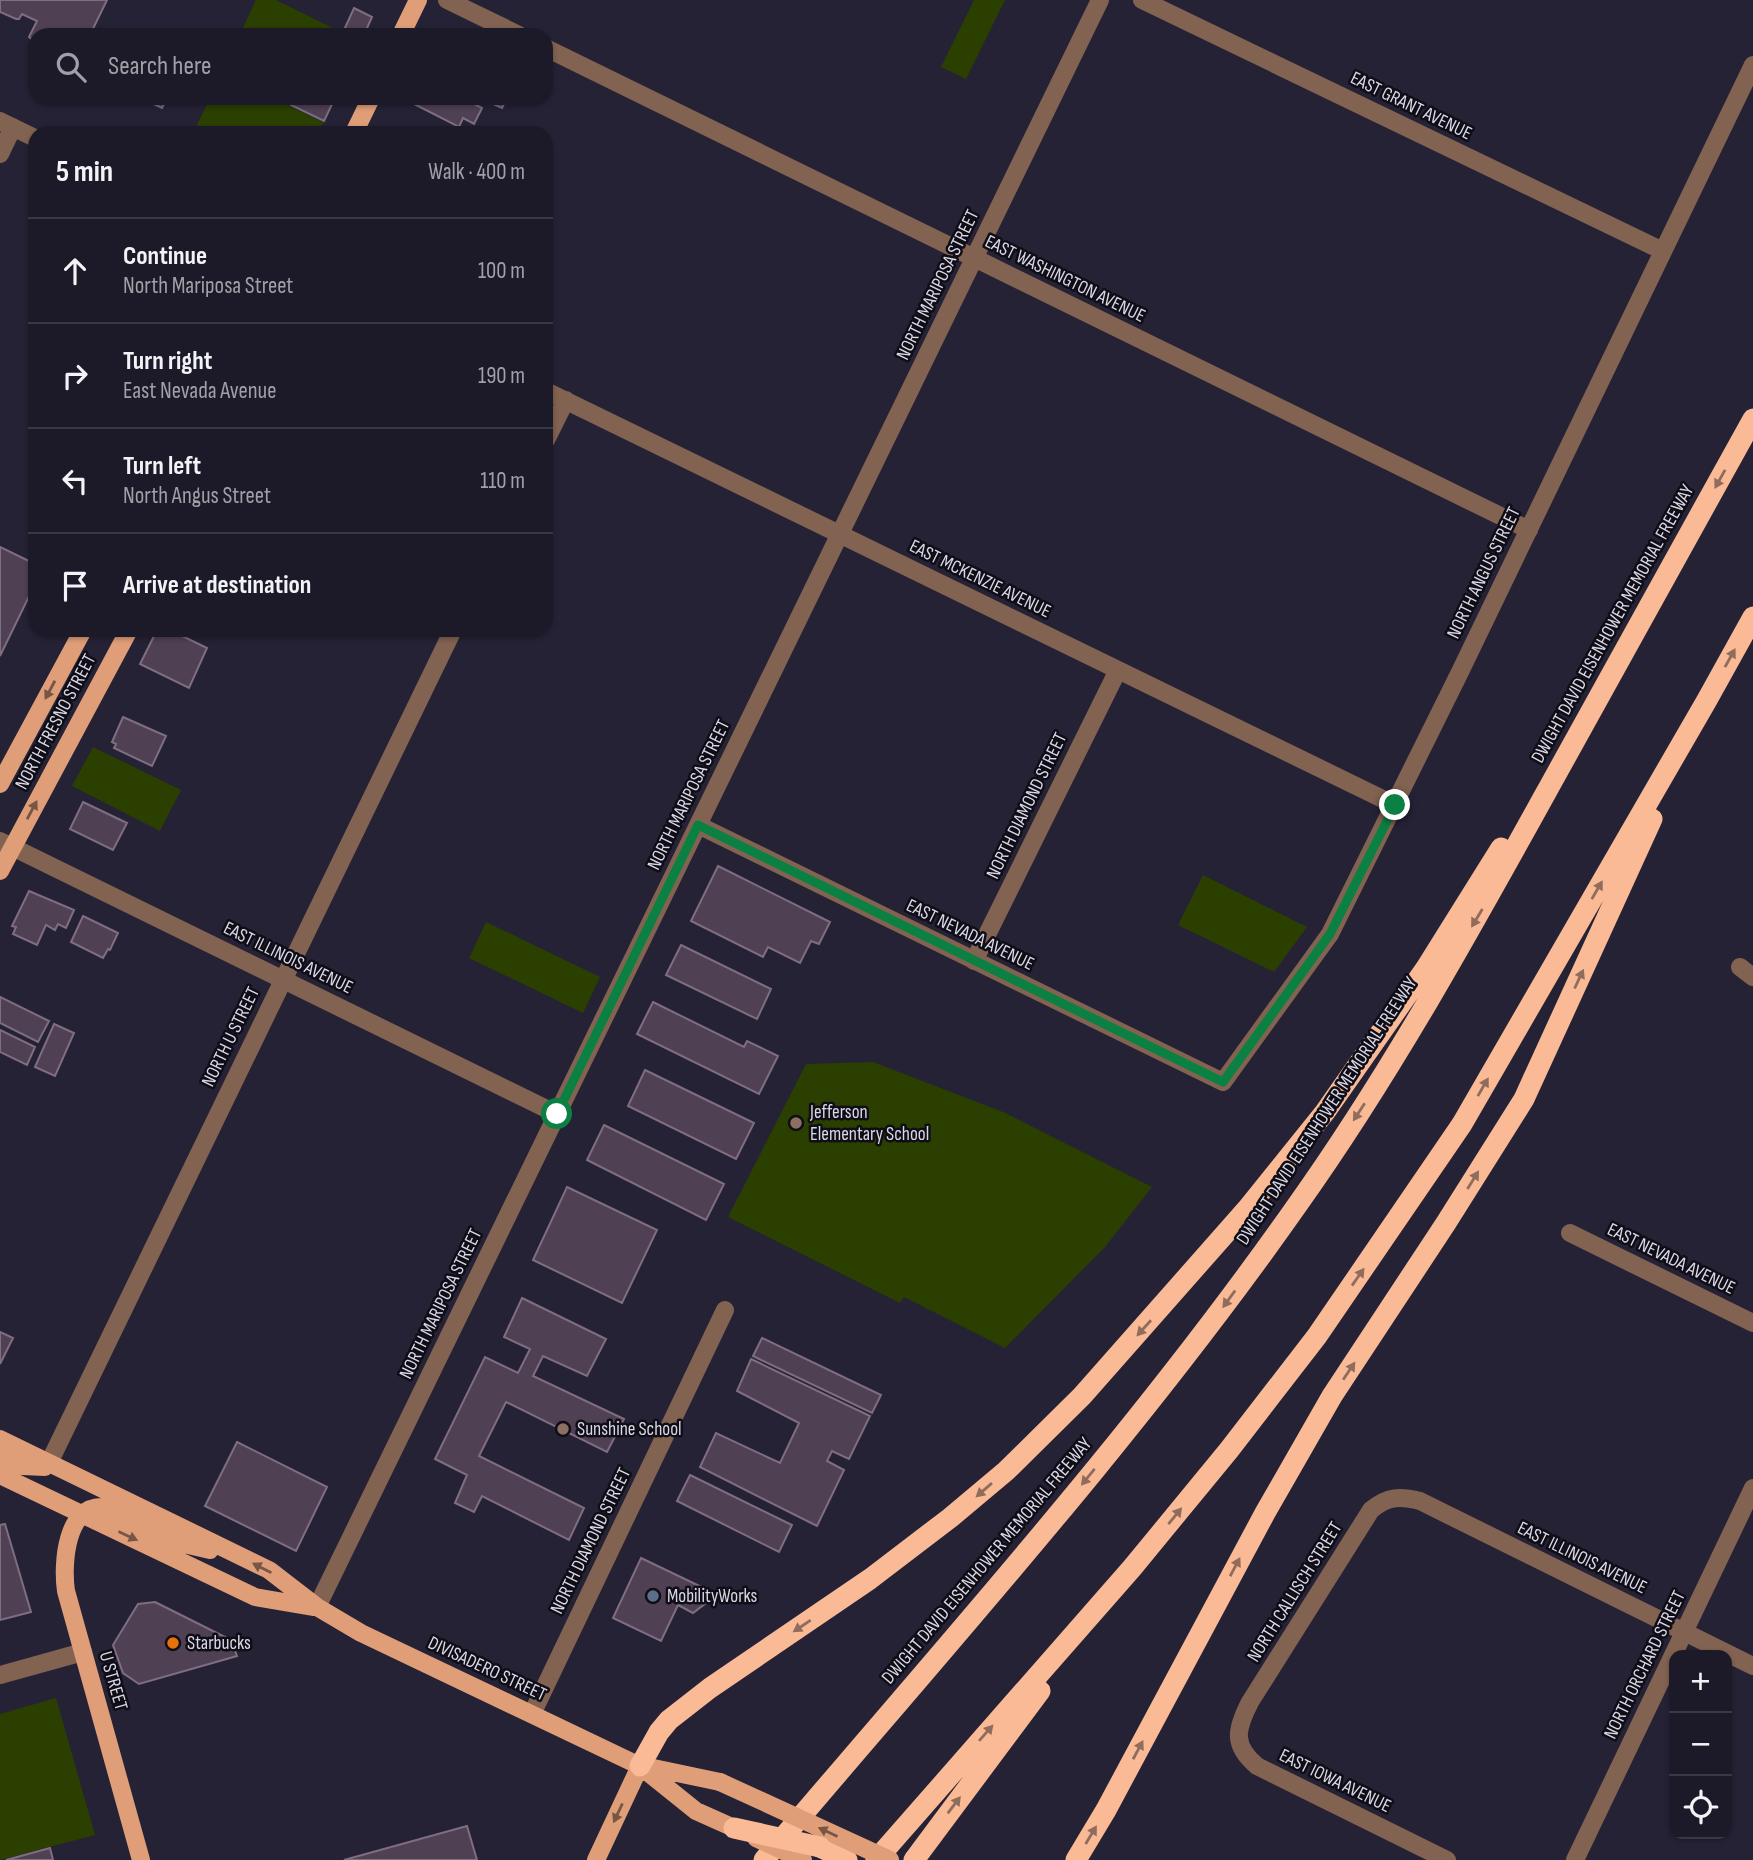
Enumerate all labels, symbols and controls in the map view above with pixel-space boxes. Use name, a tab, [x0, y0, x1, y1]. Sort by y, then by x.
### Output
search box	[28, 28, 553, 105]
icon: search	[52, 48, 90, 86]
text: Search here	[108, 51, 211, 82]
street label: EAST GRANT AVENUE	[1347, 67, 1475, 145]
text: 5 min	[56, 154, 113, 190]
text: Walk · 400 m	[428, 158, 525, 186]
street label: NORTH MARIPOSA STREET	[892, 206, 984, 364]
street label: EAST WASHINGTON AVENUE	[981, 230, 1149, 328]
text: Continue	[123, 241, 207, 272]
icon: ahead	[56, 252, 94, 290]
text: 100 m	[478, 257, 525, 285]
text: North Mariposa Street	[123, 272, 293, 300]
text: Turn right	[123, 346, 212, 377]
icon: right	[56, 357, 94, 395]
text: 190 m	[478, 362, 525, 390]
text: East Nevada Avenue	[123, 377, 276, 405]
text: Turn left	[123, 451, 201, 482]
icon: left	[56, 462, 94, 500]
text: 110 m	[480, 467, 525, 495]
one-way arrow	[1714, 469, 1726, 489]
street label: DWIGHT DAVID EISENHOWER MEMORIAL FREEWAY	[1527, 481, 1699, 767]
text: North Angus Street	[123, 482, 271, 510]
street label: NORTH ANGUS STREET	[1442, 503, 1526, 643]
street label: EAST MCKENZIE AVENUE	[906, 535, 1054, 623]
icon: arrive	[56, 567, 94, 605]
text: Arrive at destination	[123, 570, 311, 601]
one-way arrow	[1724, 648, 1736, 668]
street label: NORTH FRESNO STREET	[11, 650, 102, 794]
one-way arrow	[44, 680, 56, 700]
street label: NORTH MARIPOSA STREET	[643, 716, 735, 874]
street label: NORTH DIAMOND STREET	[982, 729, 1072, 883]
route end	[1379, 789, 1410, 820]
one-way arrow	[26, 801, 38, 820]
one-way arrow	[1591, 881, 1603, 900]
street label: EAST NEVADA AVENUE	[902, 894, 1038, 976]
one-way arrow	[1470, 908, 1483, 927]
street label: EAST ILLINOIS AVENUE	[219, 917, 357, 999]
one-way arrow	[1573, 969, 1585, 989]
street label: DWIGHT DAVID EISENHOWER MEMORIAL FREEWAY	[1232, 973, 1422, 1249]
street label: NORTH U STREET	[197, 983, 265, 1091]
one-way arrow	[1477, 1078, 1489, 1097]
route start	[541, 1098, 572, 1129]
place label: Jefferson Elementary School	[809, 1101, 929, 1146]
one-way arrow	[1352, 1102, 1365, 1122]
marker: Jefferson Elementary School	[788, 1115, 804, 1131]
one-way arrow	[1467, 1170, 1480, 1189]
street label: EAST NEVADA AVENUE	[1603, 1218, 1739, 1300]
street label: NORTH MARIPOSA STREET	[395, 1225, 487, 1383]
one-way arrow	[1351, 1268, 1365, 1286]
one-way arrow	[1223, 1290, 1237, 1308]
one-way arrow	[1136, 1319, 1152, 1337]
one-way arrow	[1343, 1361, 1356, 1380]
place label: Sunshine School	[577, 1418, 682, 1441]
marker: Sunshine School	[555, 1421, 571, 1437]
street label: DWIGHT DAVID EISENHOWER MEMORIAL FREEWAY	[877, 1433, 1097, 1689]
street label: NORTH DIAMOND STREET	[546, 1464, 636, 1618]
one-way arrow	[1080, 1468, 1095, 1486]
one-way arrow	[975, 1482, 993, 1497]
one-way arrow	[1167, 1507, 1182, 1525]
street label: NORTH CALLISCH STREET	[1243, 1517, 1348, 1666]
street label: EAST ILLINOIS AVENUE	[1513, 1517, 1651, 1599]
one-way arrow	[118, 1530, 138, 1542]
one-way arrow	[1229, 1557, 1241, 1577]
one-way arrow	[251, 1562, 271, 1574]
place label: MobilityWorks	[667, 1585, 758, 1608]
street label: NORTH ORCHARD STREET	[1599, 1587, 1691, 1743]
marker: MobilityWorks	[645, 1588, 661, 1604]
one-way arrow	[793, 1619, 811, 1633]
place label: Starbucks	[187, 1632, 251, 1655]
street label: DIVISADERO STREET	[424, 1632, 550, 1707]
marker: Starbucks	[165, 1635, 181, 1651]
street label: U STREET	[94, 1649, 132, 1713]
map controls	[1669, 1650, 1732, 1839]
button: +	[1669, 1650, 1732, 1713]
button: −	[1669, 1713, 1732, 1776]
one-way arrow	[978, 1724, 994, 1742]
one-way arrow	[1132, 1740, 1144, 1760]
street label: EAST IOWA AVENUE	[1275, 1744, 1395, 1818]
button: locate	[1669, 1776, 1732, 1839]
one-way arrow	[947, 1797, 962, 1815]
one-way arrow	[612, 1803, 624, 1823]
one-way arrow	[818, 1826, 839, 1837]
one-way arrow	[1085, 1826, 1097, 1845]

